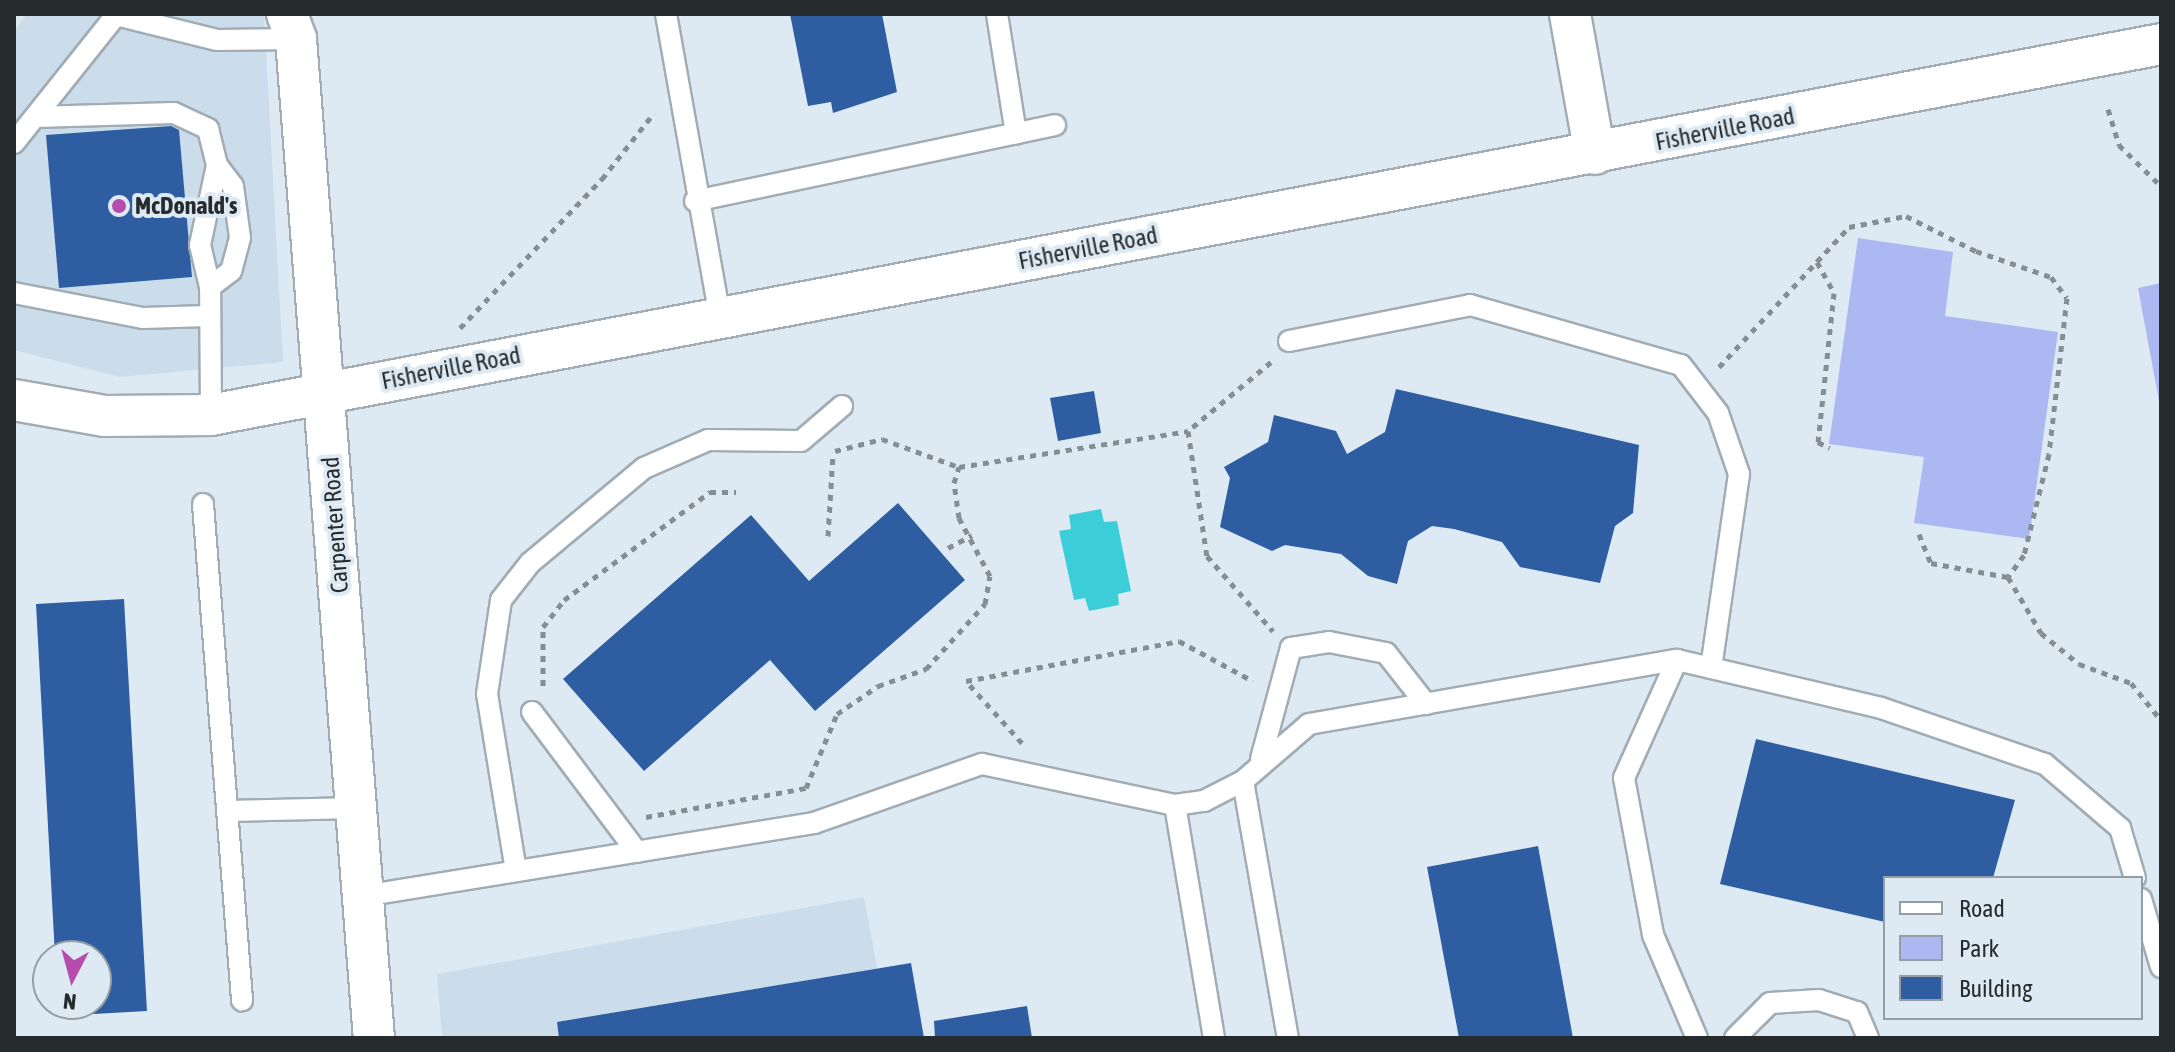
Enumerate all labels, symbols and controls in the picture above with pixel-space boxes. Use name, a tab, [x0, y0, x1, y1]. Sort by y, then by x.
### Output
street label: Fisherville Road	[1653, 101, 1797, 157]
place label: McDonald's	[135, 192, 237, 220]
marker: McDonald's	[110, 197, 128, 215]
street label: Fisherville Road	[1016, 220, 1160, 276]
street label: Fisherville Road	[379, 340, 523, 396]
street label: Carpenter Road	[316, 456, 354, 594]
legend	[1883, 876, 2143, 1020]
text: Road	[1959, 895, 2005, 922]
text: Park	[1959, 935, 1999, 962]
north arrow	[32, 940, 112, 1020]
text: Building	[1959, 975, 2032, 1002]
text: N	[62, 988, 78, 1015]

